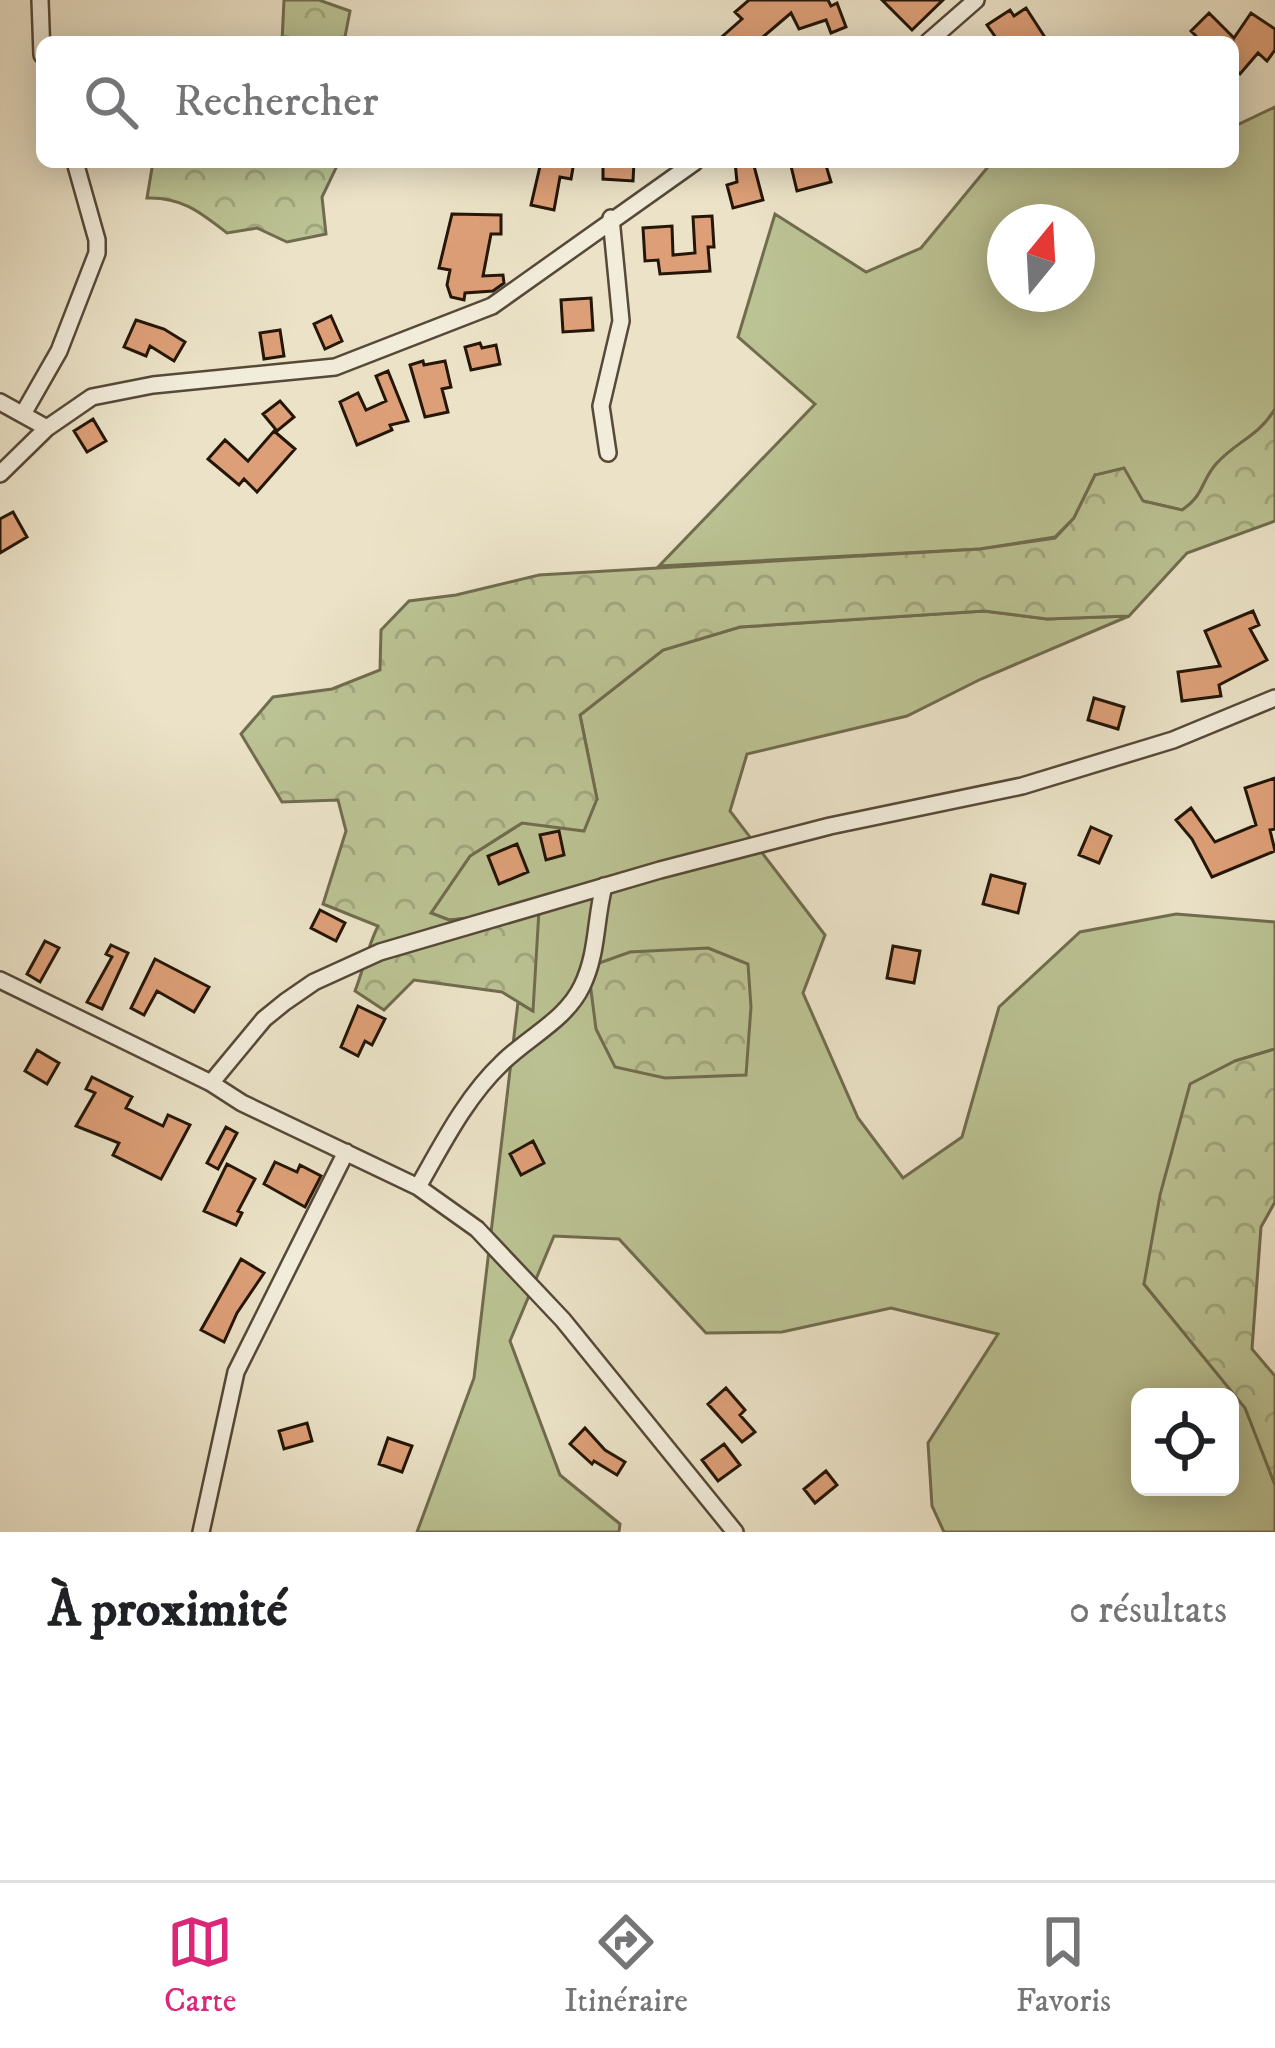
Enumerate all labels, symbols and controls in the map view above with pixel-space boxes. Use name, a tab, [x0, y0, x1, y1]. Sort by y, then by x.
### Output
search box	[36, 36, 1239, 168]
icon: search	[78, 69, 144, 135]
text: Rechercher	[174, 74, 379, 130]
north arrow	[987, 204, 1095, 312]
map controls	[1131, 1388, 1239, 1496]
button: locate	[1131, 1388, 1239, 1496]
text: À proximité	[48, 1578, 288, 1642]
text: 0 résultats	[1069, 1586, 1227, 1635]
tab: Carte	[164, 1909, 236, 2022]
tab: Itinéraire	[564, 1909, 688, 2022]
tab: Favoris	[1016, 1909, 1111, 2022]

